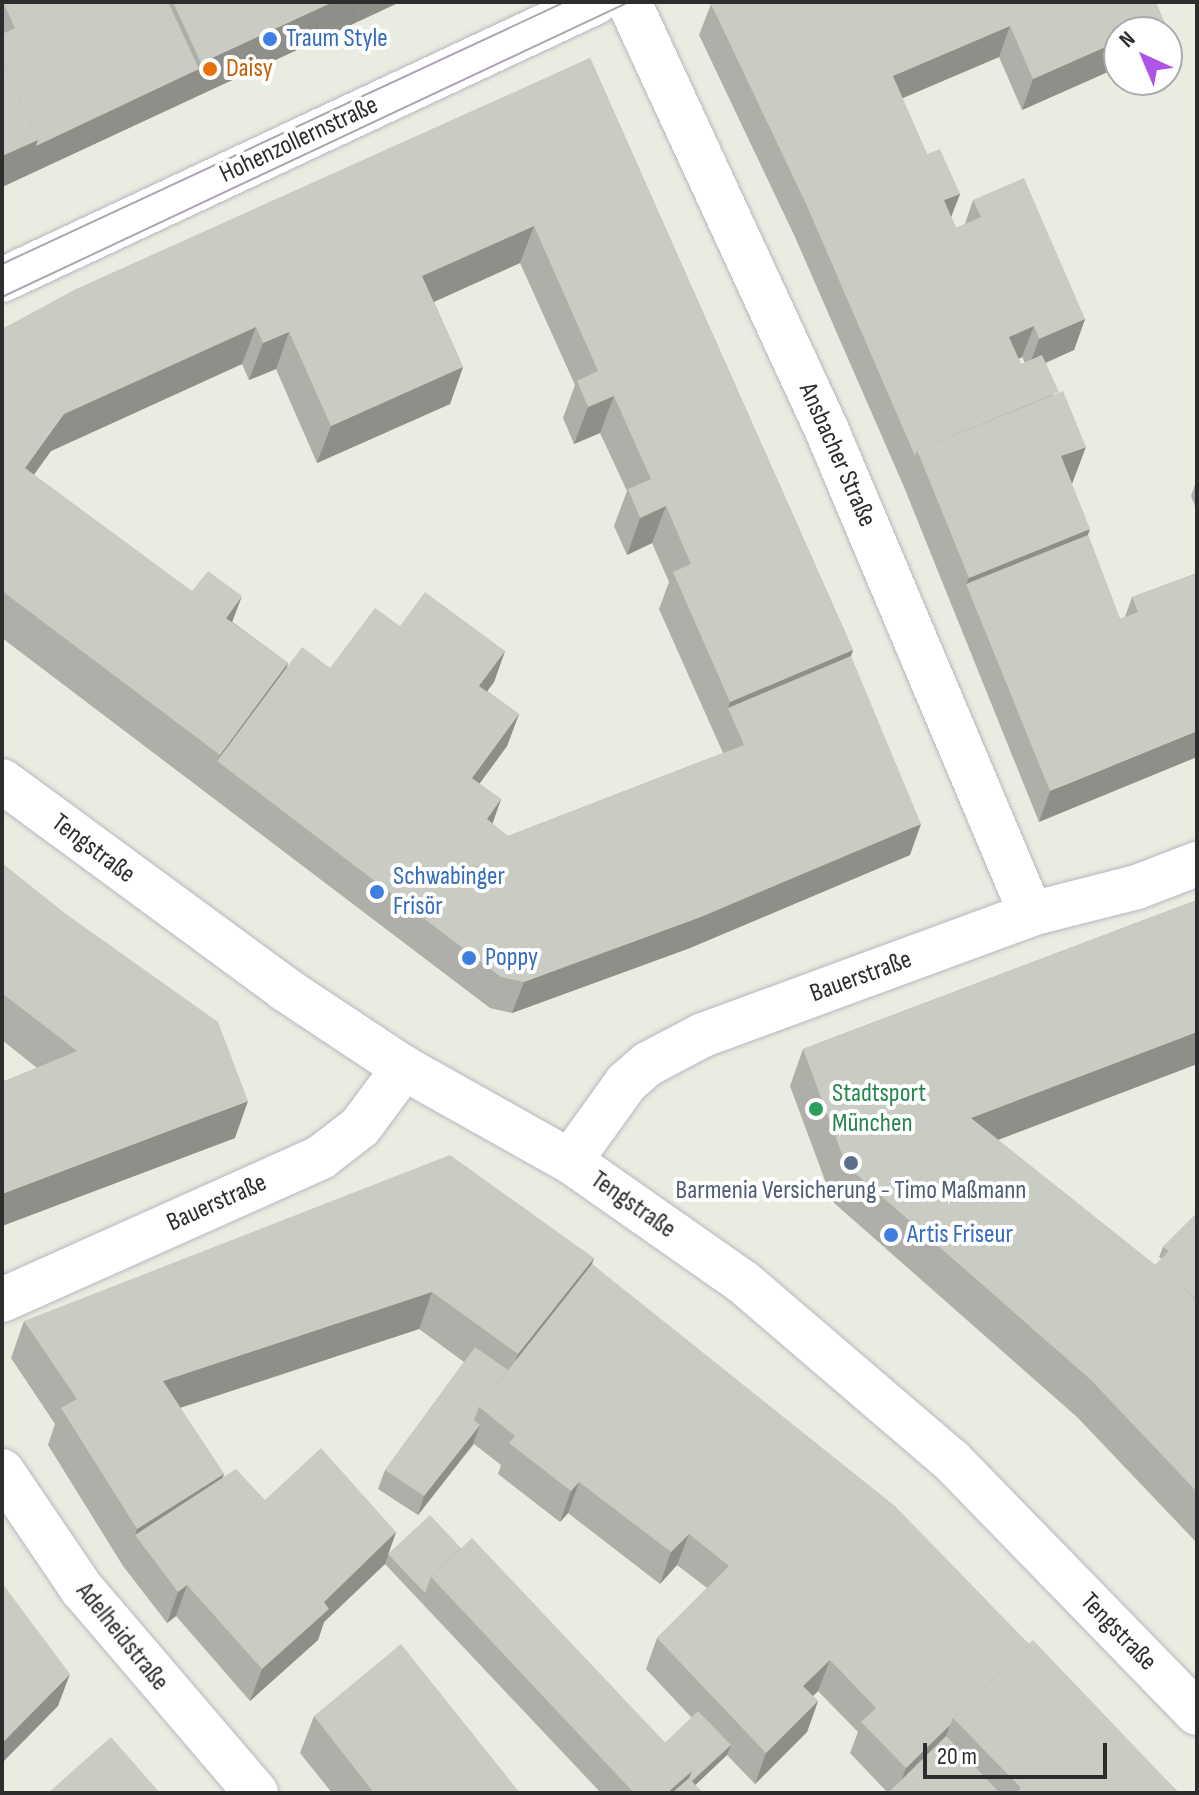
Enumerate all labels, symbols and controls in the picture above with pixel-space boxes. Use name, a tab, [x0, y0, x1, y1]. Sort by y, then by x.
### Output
north arrow	[1103, 16, 1183, 96]
place label: Traum Style	[286, 23, 388, 55]
text: N	[1114, 26, 1141, 54]
marker: Traum Style	[261, 30, 279, 48]
place label: Daisy	[226, 53, 273, 85]
marker: Daisy	[201, 60, 219, 78]
street label: Hohenzollernstraße	[215, 90, 383, 190]
street label: Ansbacher Straße	[791, 378, 883, 532]
street label: Tengstraße	[45, 808, 141, 890]
place label: Schwabinger Frisör	[393, 861, 505, 922]
marker: Schwabinger Frisör	[368, 883, 386, 901]
place label: Poppy	[485, 942, 538, 974]
street label: Bauerstraße	[806, 944, 916, 1010]
marker: Poppy	[460, 949, 478, 967]
place label: Stadtsport München	[832, 1078, 926, 1140]
marker: Stadtsport München	[807, 1100, 825, 1118]
marker: Barmenia Versicherung - Timo Maßmann	[842, 1154, 860, 1172]
street label: Tengstraße	[585, 1165, 681, 1245]
street label: Bauerstraße	[162, 1167, 272, 1239]
place label: Barmenia Versicherung - Timo Maßmann	[676, 1175, 1026, 1207]
place label: Artis Friseur	[907, 1219, 1013, 1251]
marker: Artis Friseur	[882, 1226, 900, 1244]
street label: Adelheidstraße	[69, 1577, 175, 1697]
street label: Tengstraße	[1073, 1586, 1163, 1678]
scale bar	[927, 1727, 1111, 1777]
text: 20 m	[937, 1742, 977, 1771]

